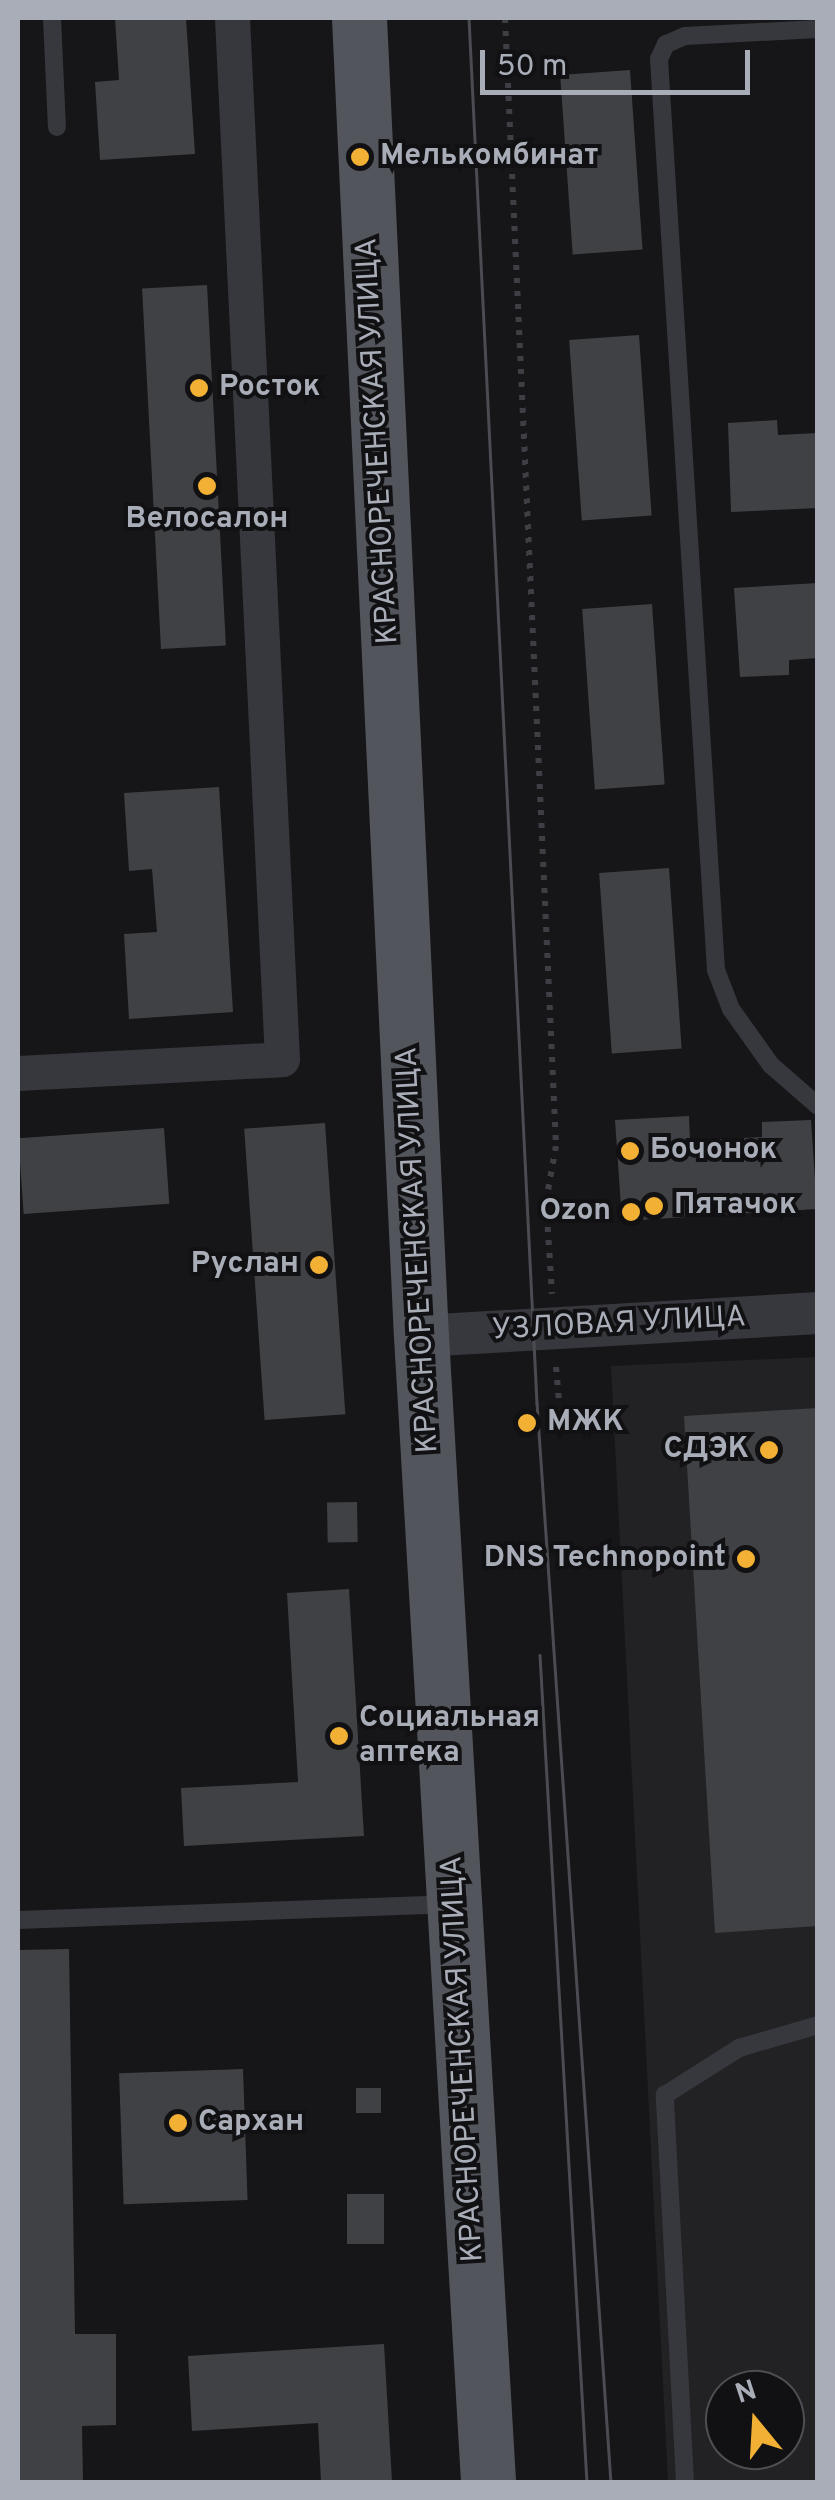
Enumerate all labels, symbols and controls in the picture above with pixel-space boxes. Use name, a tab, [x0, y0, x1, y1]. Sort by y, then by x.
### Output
scale bar	[485, 30, 755, 92]
text: 50 m	[497, 49, 567, 86]
place label: Мелькомбинат	[380, 139, 598, 175]
marker: Мелькомбинат	[349, 146, 371, 168]
street label: КРАСНОРЕЧЕНСКАЯ УЛИЦА	[350, 237, 408, 645]
place label: Росток	[219, 370, 320, 406]
marker: Росток	[188, 377, 210, 399]
marker: Велосалон	[196, 475, 218, 497]
place label: Велосалон	[126, 502, 288, 538]
street label: КРАСНОРЕЧЕНСКАЯ УЛИЦА	[390, 1046, 448, 1454]
place label: Бочонок	[650, 1133, 777, 1169]
marker: Бочонок	[619, 1140, 641, 1162]
place label: Пятачок	[674, 1188, 797, 1224]
place label: Ozon	[539, 1194, 611, 1230]
marker: Пятачок	[643, 1195, 665, 1217]
marker: Ozon	[620, 1201, 642, 1223]
place label: Руслан	[191, 1247, 299, 1283]
marker: Руслан	[308, 1254, 330, 1276]
street label: УЗЛОВАЯ УЛИЦА	[491, 1300, 747, 1350]
place label: МЖК	[547, 1405, 624, 1441]
marker: МЖК	[516, 1412, 538, 1434]
place label: СДЭК	[663, 1432, 749, 1468]
marker: СДЭК	[758, 1439, 780, 1461]
place label: DNS Technopoint	[484, 1541, 726, 1577]
marker: DNS Technopoint	[735, 1548, 757, 1570]
place label: Социальная аптека	[359, 1701, 540, 1772]
marker: Социальная аптека	[328, 1725, 350, 1747]
street label: КРАСНОРЕЧЕНСКАЯ УЛИЦА	[435, 1855, 493, 2263]
place label: Сархан	[198, 2105, 304, 2141]
marker: Сархан	[167, 2112, 189, 2134]
north arrow	[705, 2370, 805, 2470]
text: N	[731, 2373, 761, 2414]

